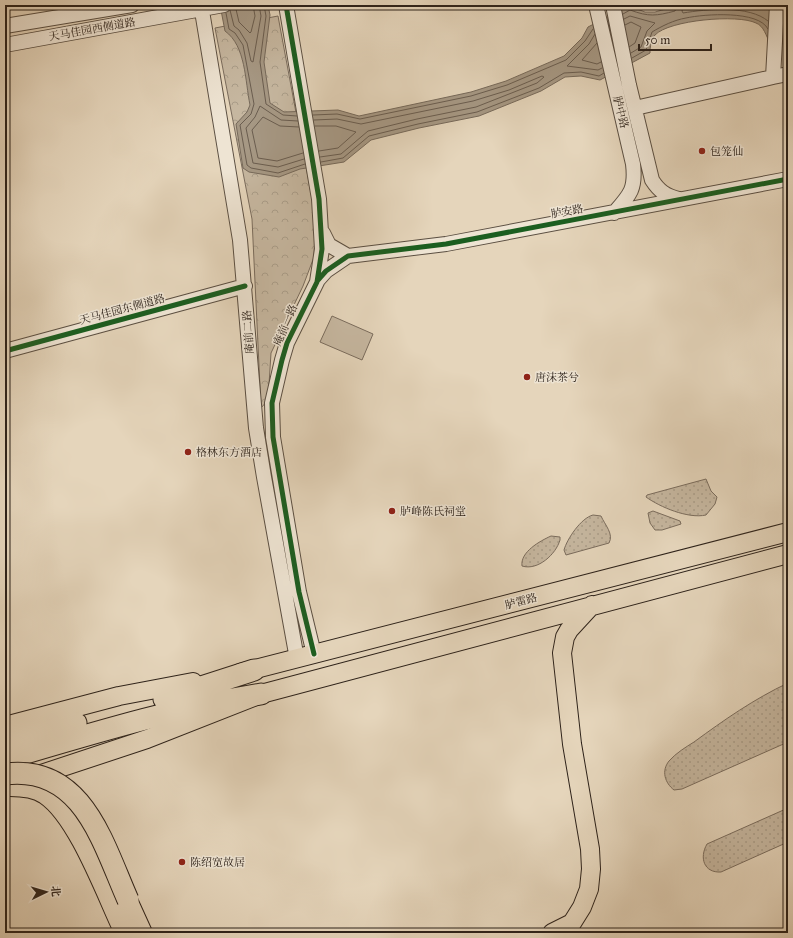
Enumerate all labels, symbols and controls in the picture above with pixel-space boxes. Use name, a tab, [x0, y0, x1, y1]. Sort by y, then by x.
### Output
street label: 天马佳园西侧道路	[48, 15, 137, 44]
scale bar	[639, 26, 711, 52]
text: 50 m	[645, 33, 670, 47]
street label: 胪中路	[610, 95, 631, 130]
place label: 包笼仙	[710, 145, 743, 158]
marker: 包笼仙	[697, 146, 707, 156]
street label: 胪安路	[550, 202, 584, 221]
street label: 天马佳园东侧道路	[78, 292, 166, 327]
street label: 庵前一路	[271, 302, 300, 348]
street label: 庵前二路	[240, 310, 257, 354]
place label: 唐沫茶兮	[535, 371, 579, 384]
marker: 唐沫茶兮	[522, 372, 532, 382]
place label: 格林东方酒店	[196, 446, 262, 459]
marker: 格林东方酒店	[183, 447, 193, 457]
place label: 胪峰陈氏祠堂	[400, 505, 466, 518]
marker: 胪峰陈氏祠堂	[387, 506, 397, 516]
street label: 胪雷路	[504, 591, 539, 612]
place label: 陈绍宽故居	[190, 856, 245, 869]
marker: 陈绍宽故居	[177, 857, 187, 867]
north arrow	[26, 872, 66, 912]
text: 北	[49, 885, 62, 897]

